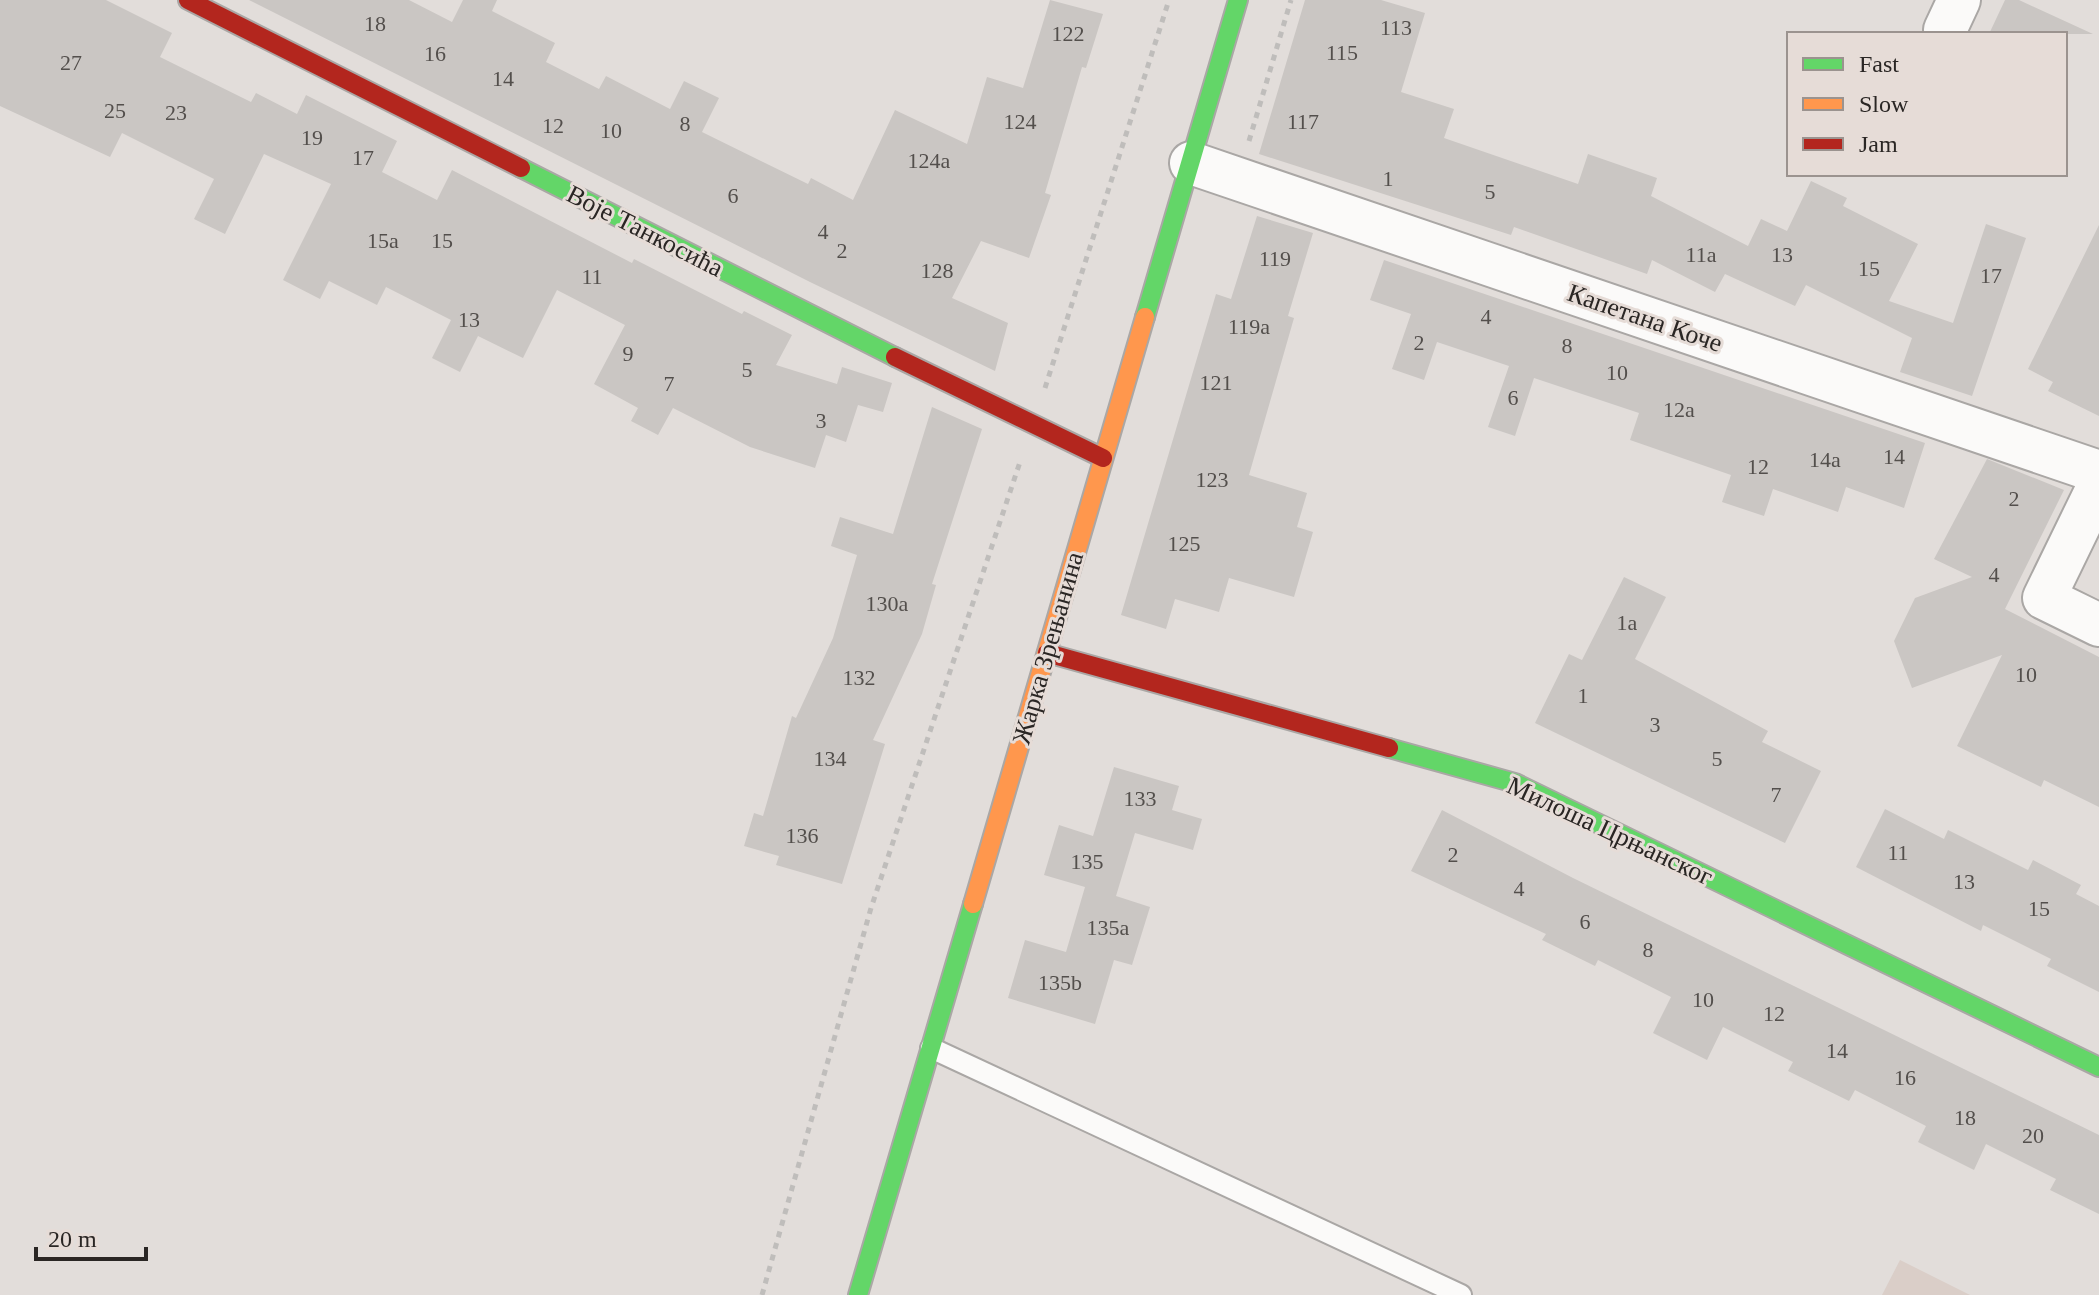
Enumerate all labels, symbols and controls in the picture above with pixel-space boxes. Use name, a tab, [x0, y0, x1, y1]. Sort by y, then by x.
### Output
house number: 18	[364, 11, 386, 36]
house number: 113	[1380, 15, 1412, 40]
house number: 122	[1052, 21, 1085, 46]
legend	[1787, 32, 2067, 176]
house number: 115	[1326, 40, 1358, 65]
house number: 16	[424, 41, 446, 66]
house number: 27	[60, 50, 82, 75]
text: Fast	[1859, 51, 1899, 77]
house number: 14	[492, 66, 514, 91]
text: Slow	[1859, 91, 1909, 117]
house number: 25	[104, 98, 126, 123]
house number: 23	[165, 100, 187, 125]
house number: 124	[1004, 109, 1037, 134]
house number: 117	[1287, 109, 1319, 134]
house number: 8	[680, 111, 691, 136]
house number: 12	[542, 113, 564, 138]
house number: 10	[600, 118, 622, 143]
house number: 19	[301, 125, 323, 150]
text: Jam	[1859, 131, 1898, 157]
house number: 17	[352, 145, 374, 170]
house number: 124a	[908, 148, 951, 173]
house number: 1	[1383, 166, 1394, 191]
street label: Воје Танкосића	[562, 179, 728, 283]
house number: 5	[1485, 179, 1496, 204]
house number: 6	[728, 183, 739, 208]
house number: 4	[818, 219, 829, 244]
house number: 15a	[367, 228, 399, 253]
house number: 15	[431, 228, 453, 253]
house number: 2	[837, 238, 848, 263]
house number: 11a	[1686, 242, 1717, 267]
house number: 13	[1771, 242, 1793, 267]
house number: 119	[1259, 246, 1291, 271]
house number: 15	[1858, 256, 1880, 281]
house number: 128	[921, 258, 954, 283]
house number: 17	[1980, 263, 2002, 288]
house number: 11	[581, 264, 603, 289]
street label: Капетана Коче	[1564, 278, 1726, 358]
house number: 4	[1481, 304, 1492, 329]
house number: 13	[458, 307, 480, 332]
house number: 119а	[1228, 314, 1270, 339]
house number: 2	[1414, 330, 1425, 355]
house number: 8	[1562, 333, 1573, 358]
house number: 9	[623, 341, 634, 366]
house number: 5	[742, 357, 753, 382]
house number: 10	[1606, 360, 1628, 385]
house number: 121	[1200, 370, 1233, 395]
house number: 7	[664, 371, 675, 396]
house number: 6	[1508, 385, 1519, 410]
house number: 12a	[1663, 397, 1695, 422]
house number: 3	[816, 408, 827, 433]
house number: 14	[1883, 444, 1905, 469]
house number: 14a	[1809, 447, 1841, 472]
house number: 12	[1747, 454, 1769, 479]
house number: 123	[1196, 467, 1229, 492]
house number: 2	[2009, 486, 2020, 511]
house number: 125	[1168, 531, 1201, 556]
street label: Жарка Зрењанина	[1007, 548, 1089, 747]
house number: 4	[1989, 562, 2000, 587]
house number: 130a	[866, 591, 909, 616]
house number: 1a	[1617, 610, 1638, 635]
house number: 10	[2015, 662, 2037, 687]
house number: 132	[843, 665, 876, 690]
house number: 1	[1578, 683, 1589, 708]
house number: 3	[1650, 712, 1661, 737]
house number: 134	[814, 746, 847, 771]
house number: 5	[1712, 746, 1723, 771]
street label: Милоша Црњанског	[1503, 771, 1717, 891]
house number: 7	[1771, 782, 1782, 807]
house number: 133	[1124, 786, 1157, 811]
house number: 136	[786, 823, 819, 848]
house number: 11	[1887, 840, 1909, 865]
house number: 2	[1448, 842, 1459, 867]
house number: 135	[1071, 849, 1104, 874]
house number: 13	[1953, 869, 1975, 894]
house number: 4	[1514, 876, 1525, 901]
house number: 15	[2028, 896, 2050, 921]
house number: 6	[1580, 909, 1591, 934]
house number: 135a	[1087, 915, 1130, 940]
house number: 8	[1643, 937, 1654, 962]
house number: 135b	[1038, 970, 1082, 995]
house number: 10	[1692, 987, 1714, 1012]
house number: 12	[1763, 1001, 1785, 1026]
house number: 14	[1826, 1038, 1848, 1063]
house number: 16	[1894, 1065, 1916, 1090]
house number: 18	[1954, 1105, 1976, 1130]
house number: 20	[2022, 1123, 2044, 1148]
scale bar	[36, 1211, 146, 1261]
text: 20 m	[48, 1226, 97, 1252]

